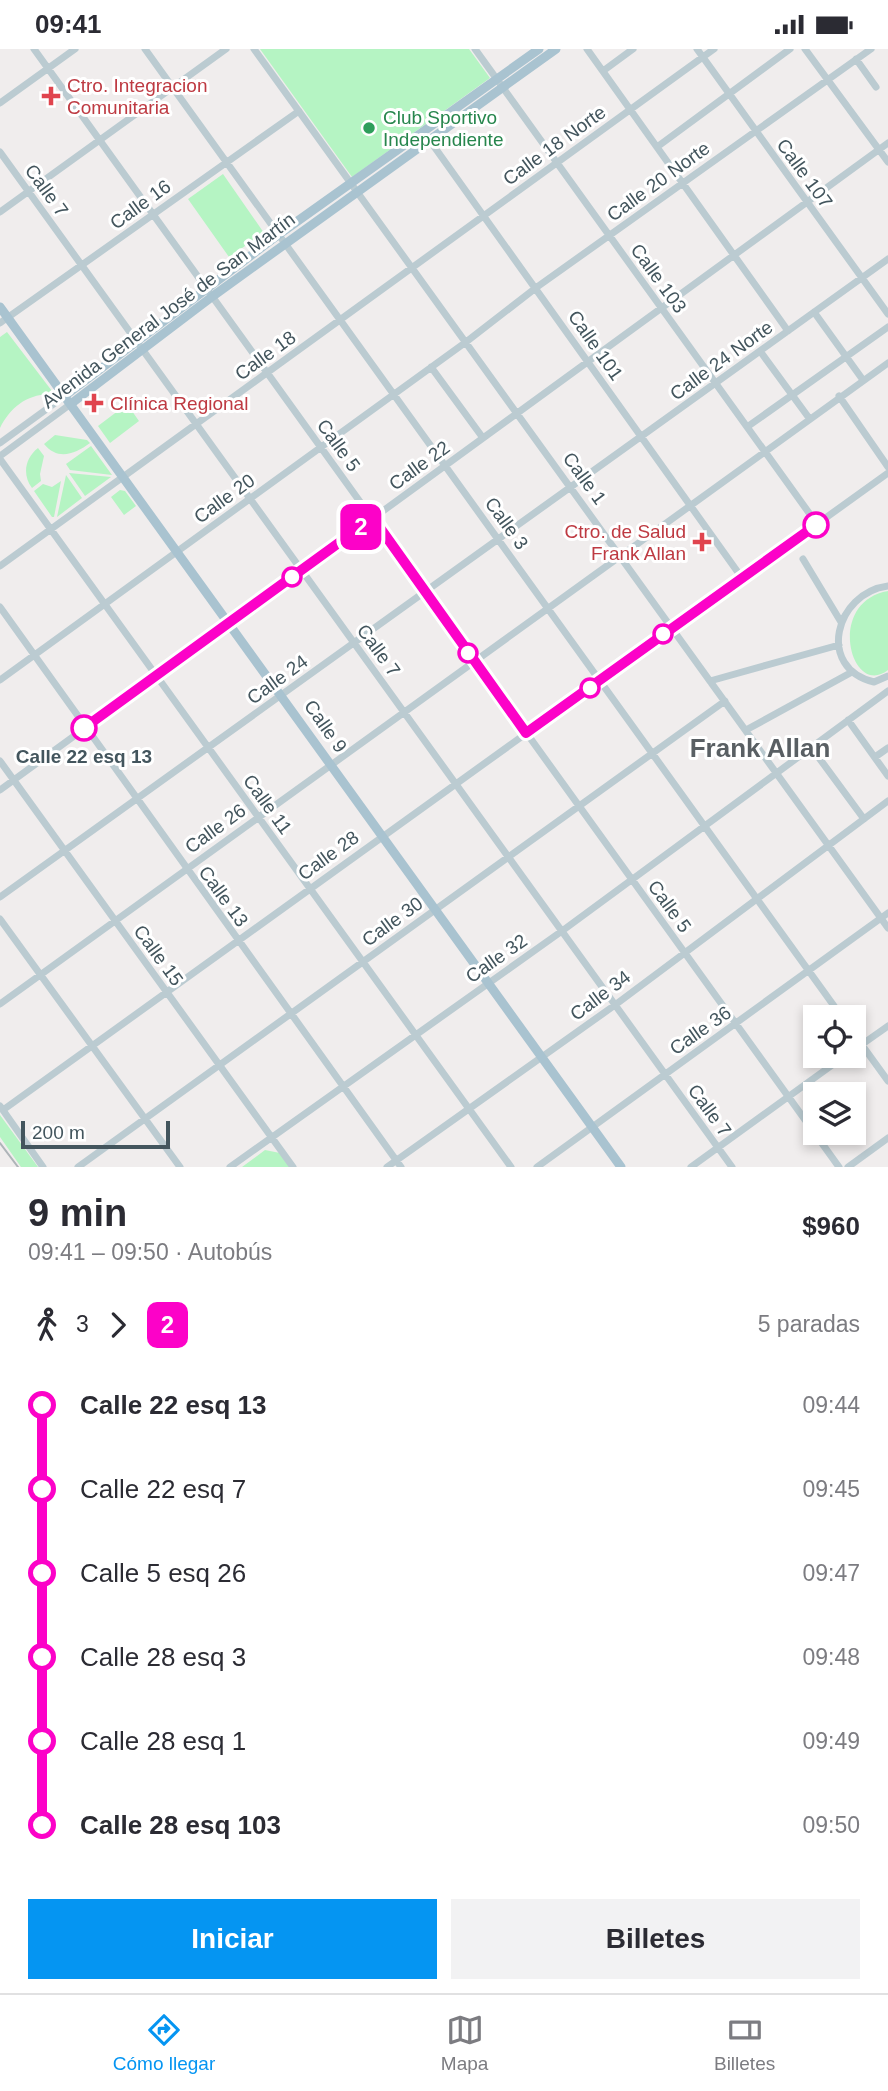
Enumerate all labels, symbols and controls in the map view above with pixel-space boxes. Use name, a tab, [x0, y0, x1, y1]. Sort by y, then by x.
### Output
text: 09:41	[35, 9, 102, 39]
place label: Ctro. Integracion Comunitaria	[67, 75, 207, 118]
marker: Ctro. Integracion Comunitaria	[41, 86, 61, 106]
street label: Calle 18 Norte	[499, 101, 610, 190]
place label: Club Sportivo Independiente	[383, 107, 503, 150]
marker: Club Sportivo Independiente	[361, 120, 377, 136]
street label: Calle 107	[773, 135, 837, 212]
street label: Calle 20 Norte	[603, 137, 714, 226]
street label: Calle 7	[21, 160, 72, 220]
street label: Calle 16	[106, 175, 175, 233]
street label: Avenida General José de San Martín	[38, 208, 299, 412]
street label: Calle 103	[627, 240, 691, 317]
street label: Calle 101	[564, 306, 627, 384]
street label: Calle 24 Norte	[666, 316, 777, 405]
street label: Calle 18	[231, 326, 300, 384]
marker: Clínica Regional	[84, 393, 104, 413]
place label: Clínica Regional	[110, 393, 248, 414]
street label: Calle 5	[313, 415, 364, 475]
street label: Calle 22	[385, 436, 454, 494]
street label: Calle 1	[559, 448, 610, 508]
street label: Calle 20	[190, 469, 259, 527]
street label: Calle 3	[481, 493, 532, 553]
line badge: 2	[338, 504, 384, 550]
unlabelled marker	[803, 512, 829, 538]
text: 2	[354, 513, 368, 540]
place label: Ctro. de Salud Frank Allan	[565, 521, 686, 564]
marker: Ctro. de Salud Frank Allan	[692, 532, 712, 552]
unlabelled marker	[282, 567, 302, 587]
street label: Calle 7	[353, 620, 404, 680]
unlabelled marker	[653, 624, 673, 644]
unlabelled marker	[458, 643, 478, 663]
street label: Calle 24	[243, 650, 312, 708]
unlabelled marker	[580, 678, 600, 698]
street label: Calle 9	[300, 696, 351, 757]
marker: Calle 22 esq 13	[71, 715, 97, 741]
district label: Frank Allan	[690, 733, 830, 763]
place label: Calle 22 esq 13	[16, 746, 152, 767]
street label: Calle 11	[239, 770, 296, 838]
street label: Calle 26	[181, 799, 250, 857]
street label: Calle 28	[294, 826, 363, 884]
street label: Calle 13	[195, 862, 253, 931]
street label: Calle 5	[644, 876, 695, 936]
street label: Calle 30	[358, 892, 427, 950]
street label: Calle 15	[130, 921, 188, 990]
street label: Calle 32	[462, 930, 531, 987]
street label: Calle 34	[566, 966, 635, 1025]
street label: Calle 36	[666, 1002, 735, 1059]
map controls	[803, 1005, 866, 1145]
button: locate	[803, 1005, 866, 1068]
street label: Calle 7	[684, 1080, 735, 1140]
button: layers	[803, 1082, 866, 1145]
scale bar	[21, 1118, 170, 1150]
text: 200 m	[32, 1122, 85, 1143]
text: 9 min	[28, 1192, 127, 1234]
text: $960	[802, 1211, 860, 1241]
text: 09:41 – 09:50 · Autobús	[28, 1239, 272, 1265]
icon: walk	[28, 1306, 66, 1344]
icon: forward	[99, 1306, 137, 1344]
text: 3	[76, 1311, 89, 1337]
text: 2	[161, 1311, 174, 1338]
text: 5 paradas	[758, 1311, 860, 1337]
text: Calle 22 esq 13	[80, 1390, 266, 1420]
text: 09:44	[802, 1392, 860, 1418]
text: Calle 22 esq 7	[80, 1474, 246, 1504]
text: 09:45	[802, 1476, 860, 1502]
text: Calle 5 esq 26	[80, 1558, 246, 1588]
text: 09:47	[802, 1560, 860, 1586]
text: Calle 28 esq 3	[80, 1642, 246, 1672]
text: 09:48	[802, 1644, 860, 1670]
text: Calle 28 esq 1	[80, 1726, 246, 1756]
text: 09:49	[802, 1728, 860, 1754]
text: Calle 28 esq 103	[80, 1810, 281, 1840]
text: 09:50	[802, 1812, 860, 1838]
button: Iniciar	[28, 1899, 437, 1979]
button: Billetes	[451, 1899, 860, 1979]
tab: Cómo llegar	[113, 2011, 215, 2075]
tab: Mapa	[441, 2011, 488, 2075]
tab: Billetes	[714, 2011, 775, 2075]

